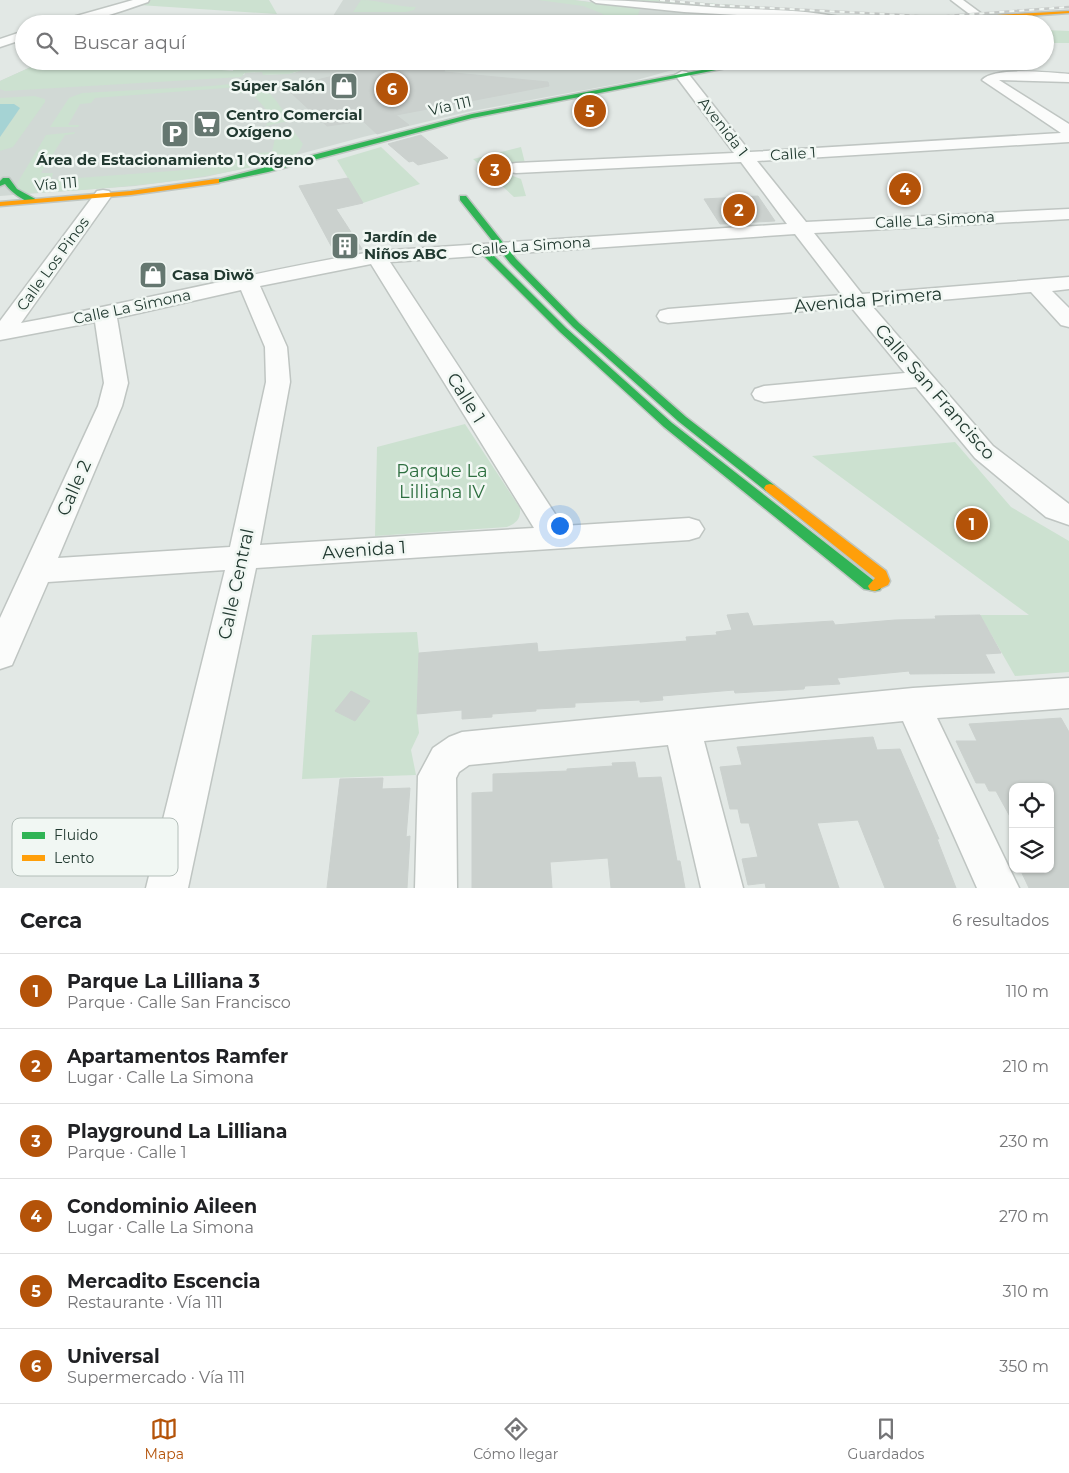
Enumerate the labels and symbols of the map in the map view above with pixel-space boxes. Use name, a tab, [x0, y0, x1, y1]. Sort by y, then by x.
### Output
pin: 6	[376, 70, 408, 108]
shop icon: Súper Salón	[329, 71, 359, 101]
place label: Súper Salón	[231, 76, 325, 95]
street label: Vía 111	[427, 91, 473, 120]
pin: 5	[574, 92, 606, 130]
street label: Avenida 1	[694, 93, 752, 160]
place label: Centro Comercial Oxígeno	[226, 105, 362, 141]
supermarket icon: Centro Comercial Oxígeno	[192, 109, 222, 139]
parking icon: Área de Estacionamiento 1 Oxígeno	[160, 119, 190, 149]
street label: Calle 1	[769, 142, 817, 165]
place label: Área de Estacionamiento 1 Oxígeno	[35, 150, 314, 169]
pin: 3	[479, 151, 511, 189]
pin: 4	[889, 170, 921, 208]
street label: Vía 111	[34, 172, 78, 195]
pin: 2	[723, 191, 755, 229]
street label: Calle La Simona	[875, 207, 995, 232]
street label: Calle Los Pinos	[12, 213, 93, 314]
place label: Jardín de Niños ABC	[363, 227, 447, 263]
building icon: Jardín de Niños ABC	[330, 231, 360, 261]
street label: Calle La Simona	[471, 232, 591, 259]
shop icon: Casa Dìwö	[138, 260, 168, 290]
place label: Casa Dìwö	[172, 265, 254, 284]
street label: Avenida Primera	[793, 283, 943, 317]
street label: Calle La Simona	[71, 285, 192, 328]
street label: Calle San Francisco	[870, 320, 1000, 464]
street label: Calle 1	[442, 369, 490, 427]
street label: Calle 2	[52, 457, 96, 519]
park label: Parque La Lilliana IV	[396, 460, 488, 503]
pin: 1	[956, 505, 988, 543]
your location	[547, 513, 573, 539]
street label: Calle Central	[213, 526, 259, 642]
street label: Avenida 1	[321, 536, 407, 564]
legend	[12, 818, 178, 876]
text: Fluido	[54, 826, 98, 844]
text: Lento	[54, 849, 94, 867]

